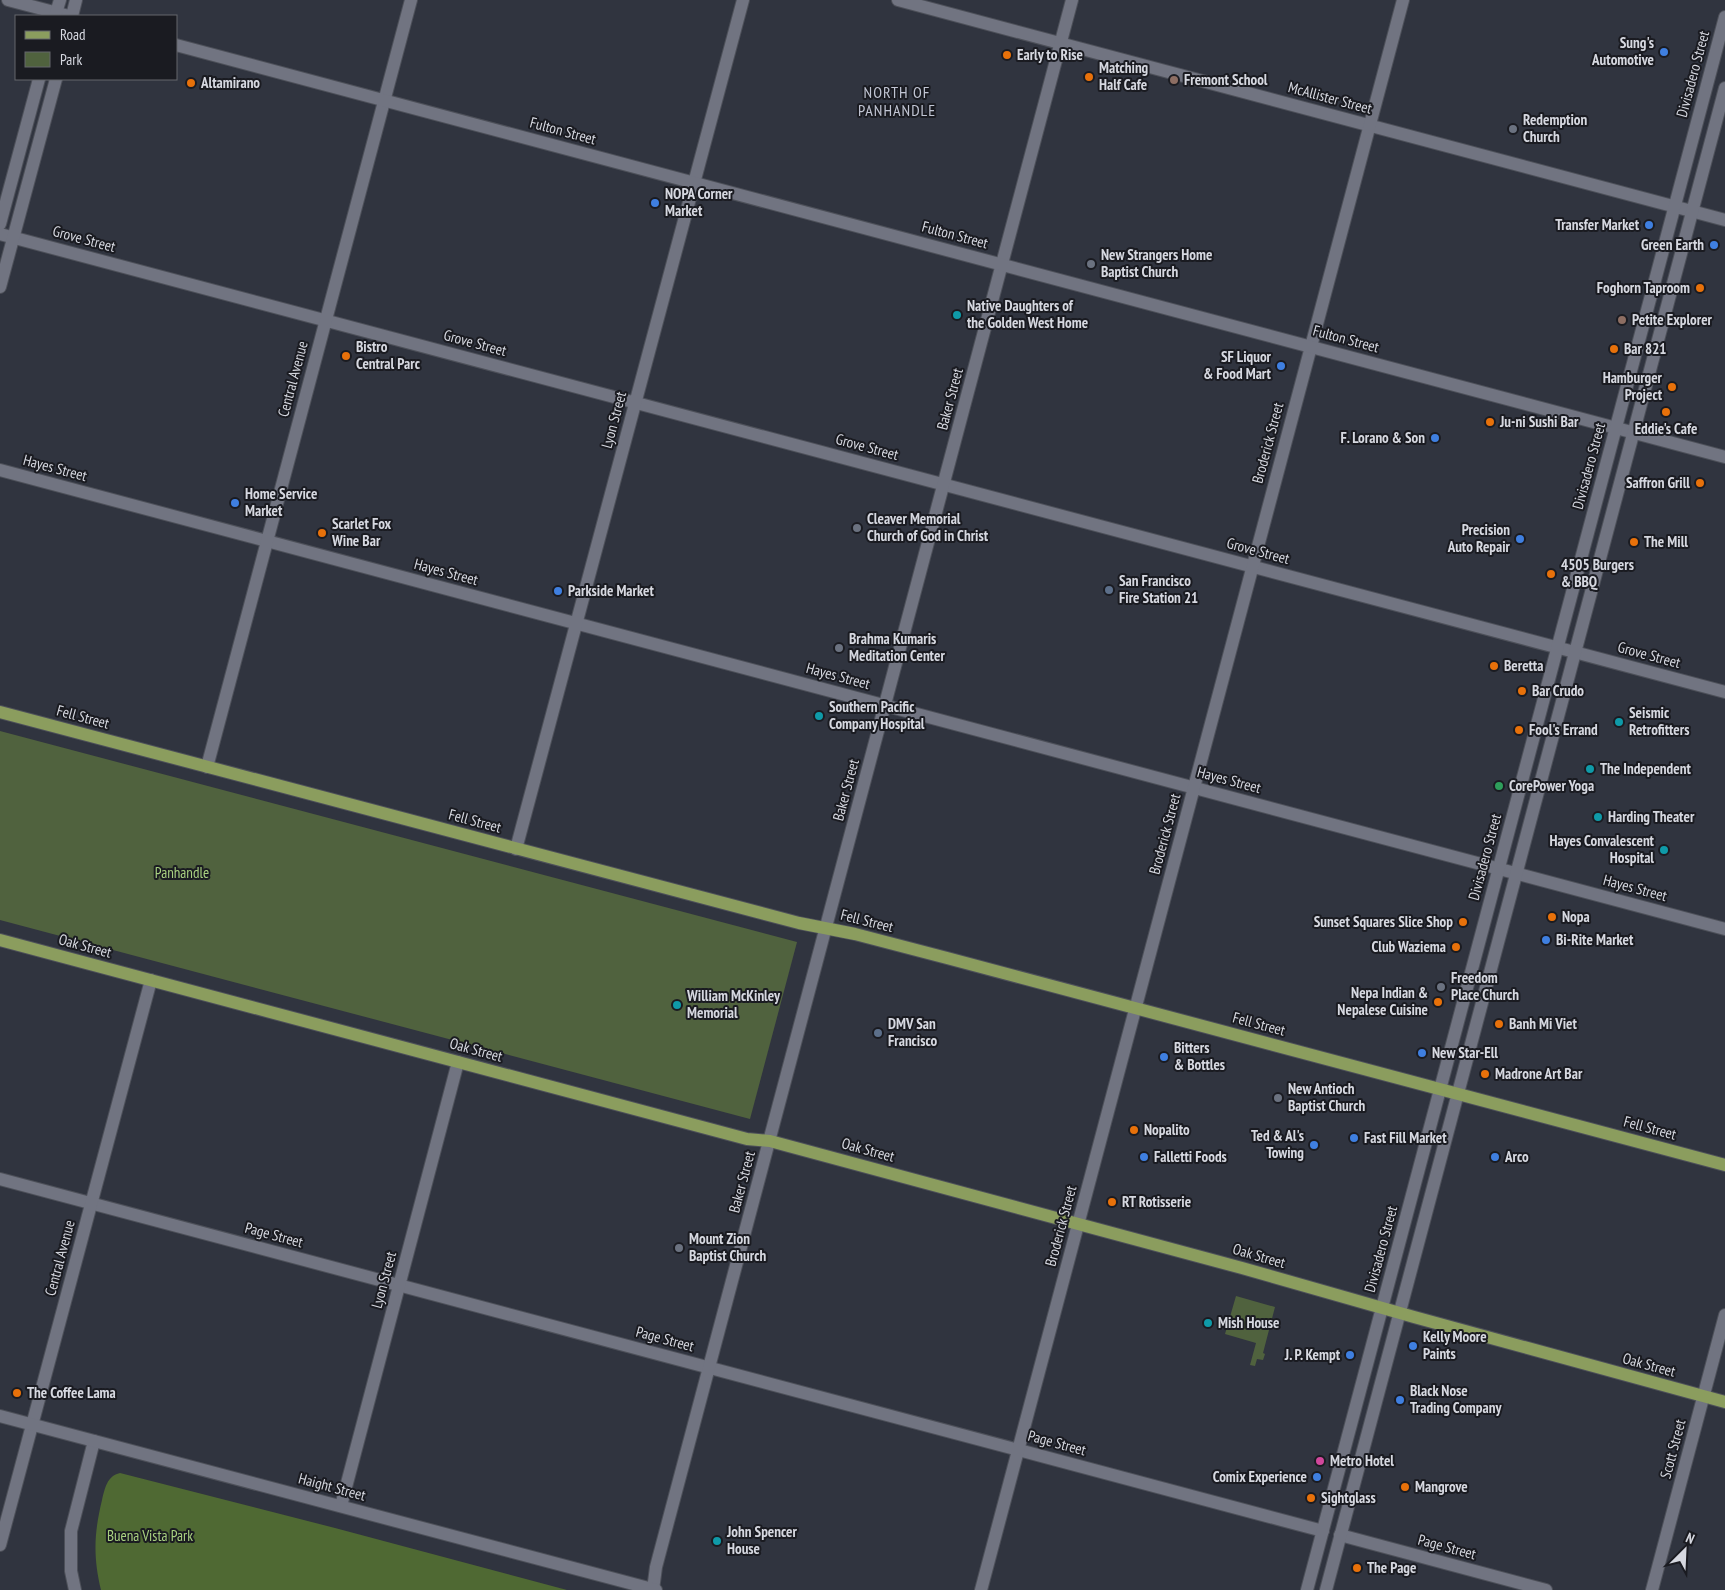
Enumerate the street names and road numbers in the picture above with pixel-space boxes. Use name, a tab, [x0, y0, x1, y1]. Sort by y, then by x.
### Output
street label: Divisadero Street	[1672, 29, 1713, 119]
street label: McAllister Street	[1286, 77, 1374, 118]
street label: Fulton Street	[528, 113, 598, 148]
street label: Fulton Street	[920, 217, 990, 252]
street label: Grove Street	[51, 221, 118, 256]
street label: Fulton Street	[1311, 321, 1381, 356]
street label: Grove Street	[442, 325, 509, 360]
street label: Central Avenue	[273, 339, 312, 419]
street label: Baker Street	[932, 366, 967, 432]
street label: Lyon Street	[597, 389, 630, 450]
street label: Broderick Street	[1248, 400, 1287, 485]
street label: Divisadero Street	[1568, 421, 1609, 511]
street label: Grove Street	[834, 429, 901, 464]
street label: Hayes Street	[21, 450, 89, 485]
street label: Grove Street	[1225, 533, 1292, 568]
street label: Hayes Street	[412, 554, 480, 589]
street label: Grove Street	[1616, 637, 1683, 672]
street label: Hayes Street	[804, 658, 872, 693]
street label: Fell Street	[55, 700, 111, 733]
street label: Baker Street	[828, 757, 863, 823]
street label: Hayes Street	[1195, 762, 1263, 797]
street label: Broderick Street	[1145, 791, 1184, 876]
street label: Fell Street	[447, 804, 503, 837]
street label: Divisadero Street	[1464, 812, 1505, 902]
street label: Hayes Street	[1601, 870, 1669, 905]
street label: Fell Street	[839, 905, 895, 936]
street label: Oak Street	[57, 929, 114, 962]
street label: Fell Street	[1231, 1007, 1287, 1040]
street label: Oak Street	[448, 1033, 505, 1066]
street label: Fell Street	[1622, 1111, 1678, 1144]
street label: Oak Street	[840, 1133, 897, 1166]
street label: Baker Street	[724, 1149, 759, 1215]
street label: Broderick Street	[1041, 1183, 1080, 1268]
street label: Divisadero Street	[1360, 1204, 1401, 1294]
street label: Central Avenue	[40, 1218, 79, 1298]
street label: Page Street	[243, 1218, 305, 1251]
street label: Oak Street	[1231, 1239, 1288, 1272]
street label: Lyon Street	[367, 1249, 400, 1310]
street label: Page Street	[634, 1322, 696, 1355]
street label: Oak Street	[1621, 1348, 1678, 1381]
street label: Scott Street	[1656, 1417, 1690, 1481]
street label: Page Street	[1026, 1426, 1088, 1459]
street label: Haight Street	[296, 1468, 368, 1505]
street label: Page Street	[1416, 1530, 1478, 1563]

